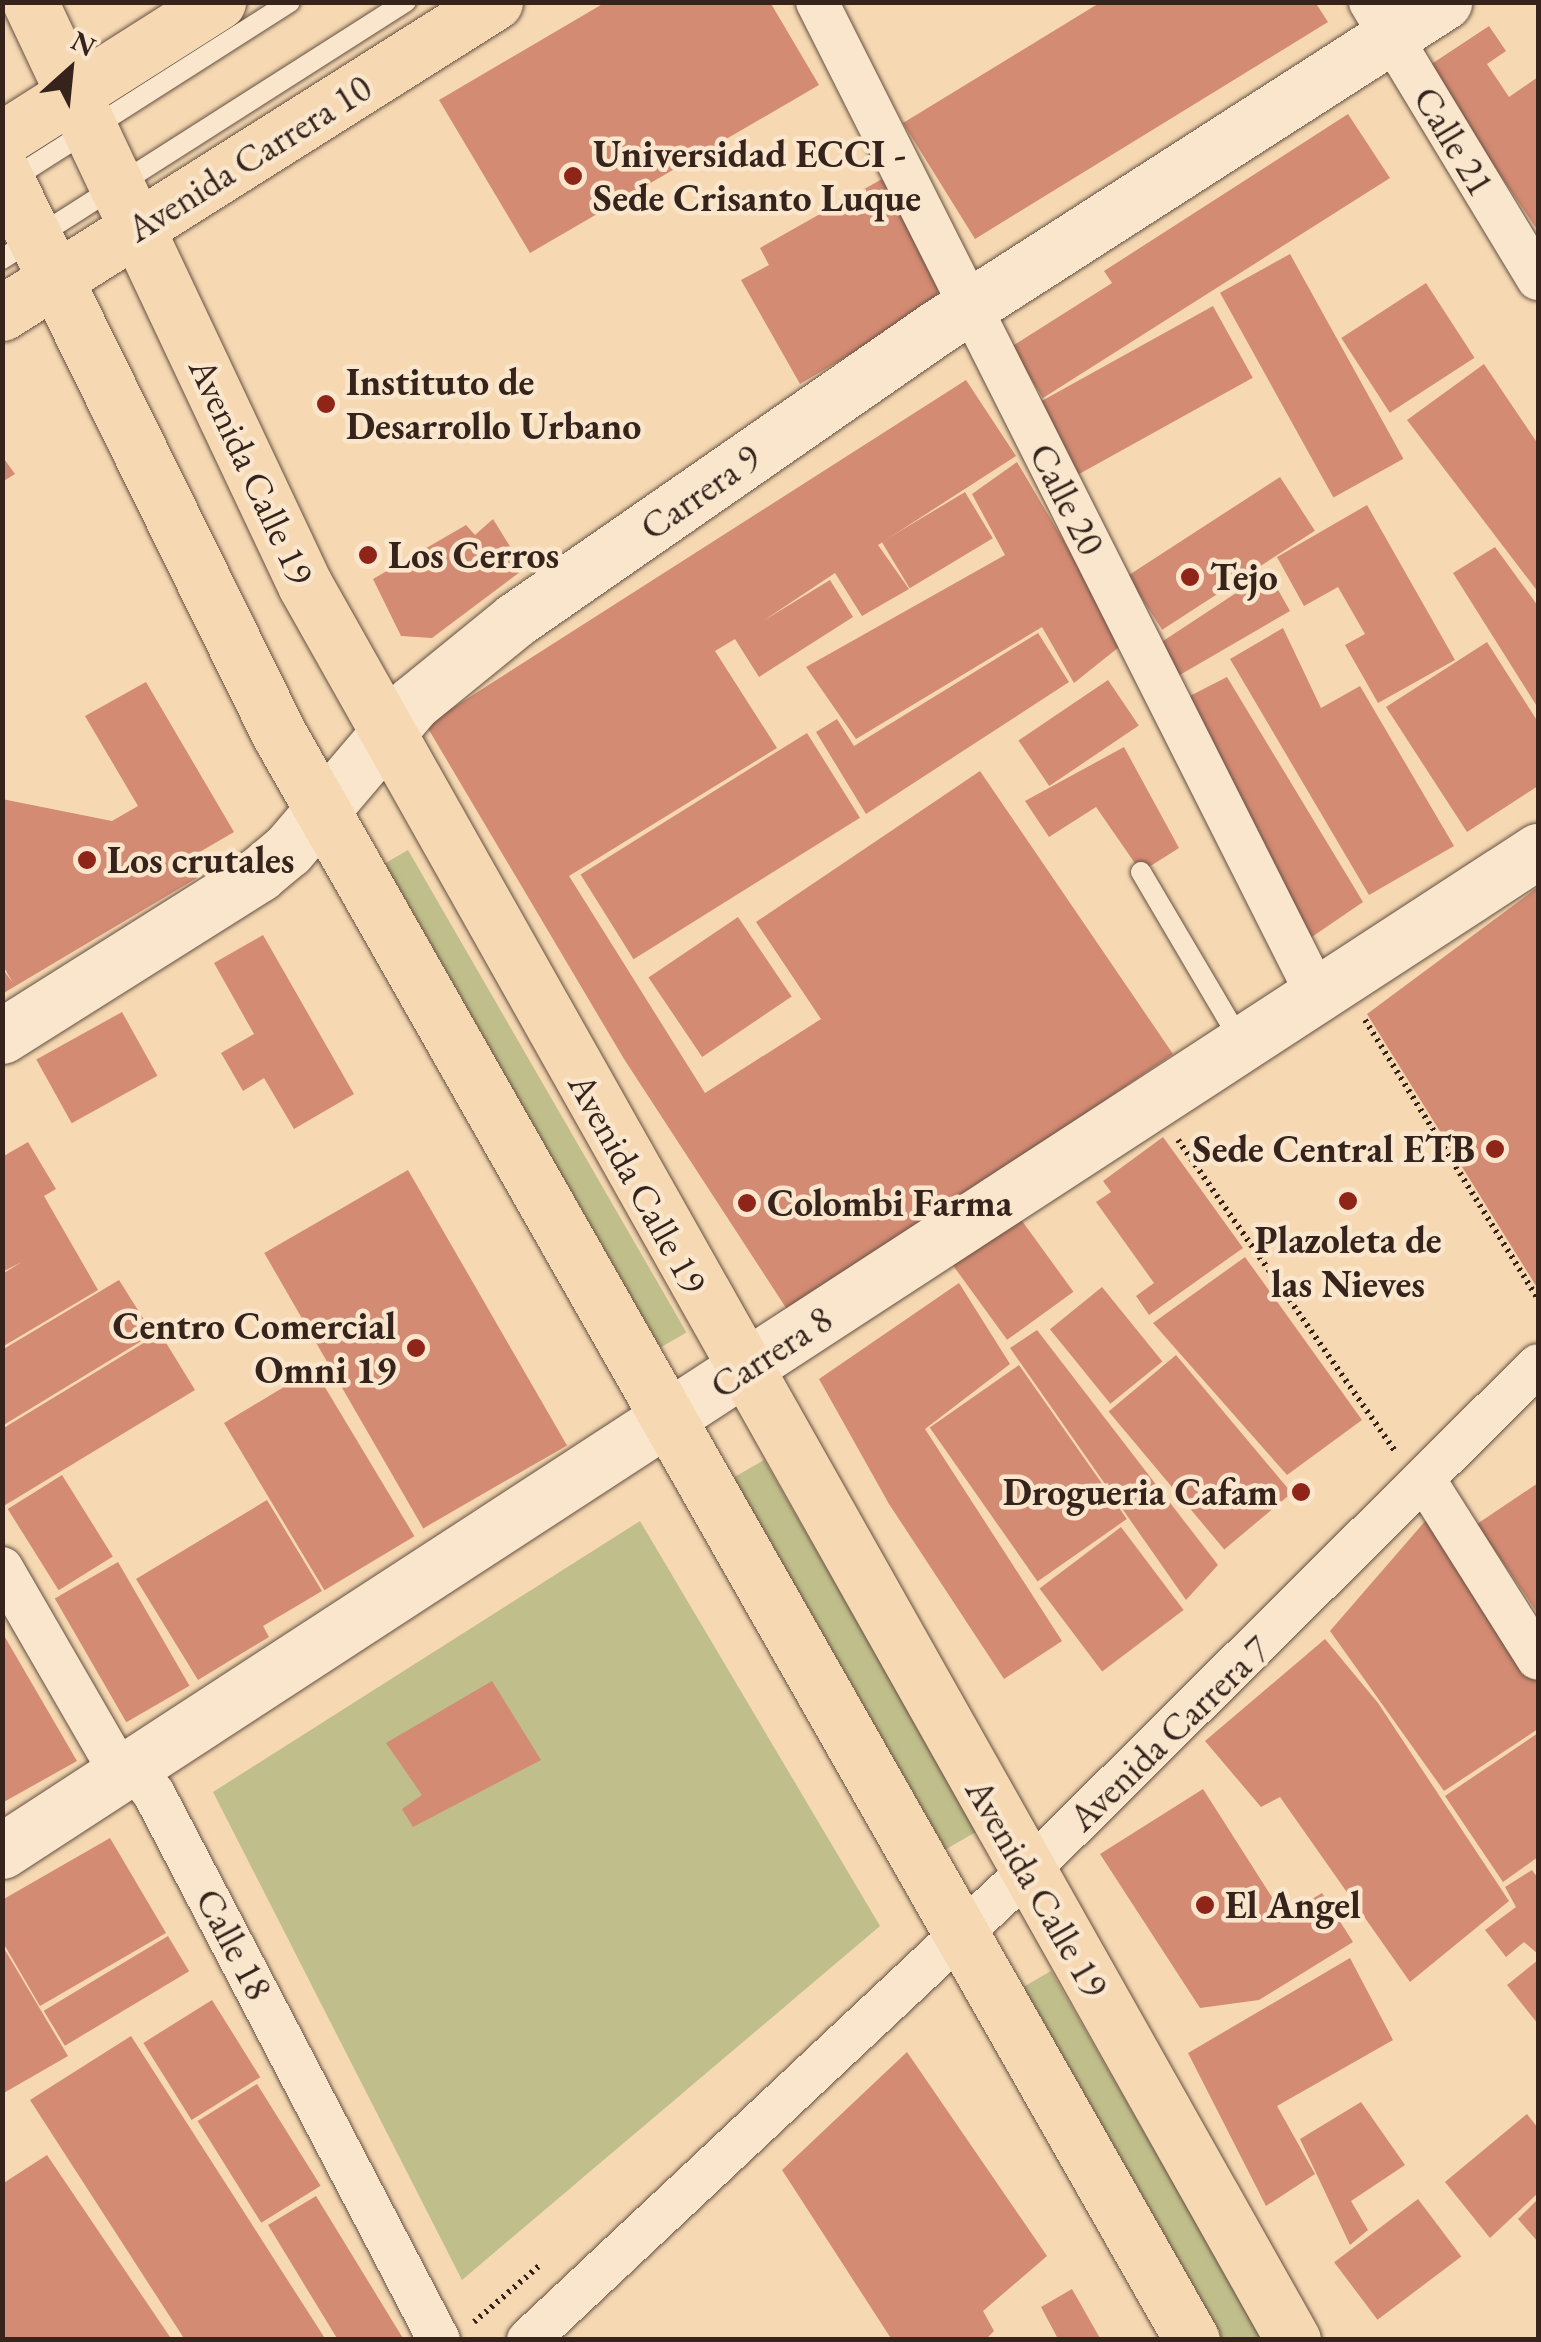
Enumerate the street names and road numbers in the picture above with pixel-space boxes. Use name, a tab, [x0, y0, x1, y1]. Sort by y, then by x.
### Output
street label: Avenida Carrera 10	[118, 65, 380, 251]
street label: Calle 21	[1404, 78, 1504, 204]
street label: Avenida Calle 19	[180, 350, 324, 592]
street label: Carrera 9	[631, 434, 769, 550]
street label: Calle 20	[1020, 436, 1114, 562]
street label: Avenida Calle 19	[559, 1065, 717, 1301]
street label: Carrera 8	[702, 1296, 840, 1408]
street label: Avenida Carrera 7	[1059, 1626, 1279, 1840]
street label: Avenida Calle 19	[956, 1771, 1118, 2005]
street label: Calle 18	[186, 1881, 282, 2007]

